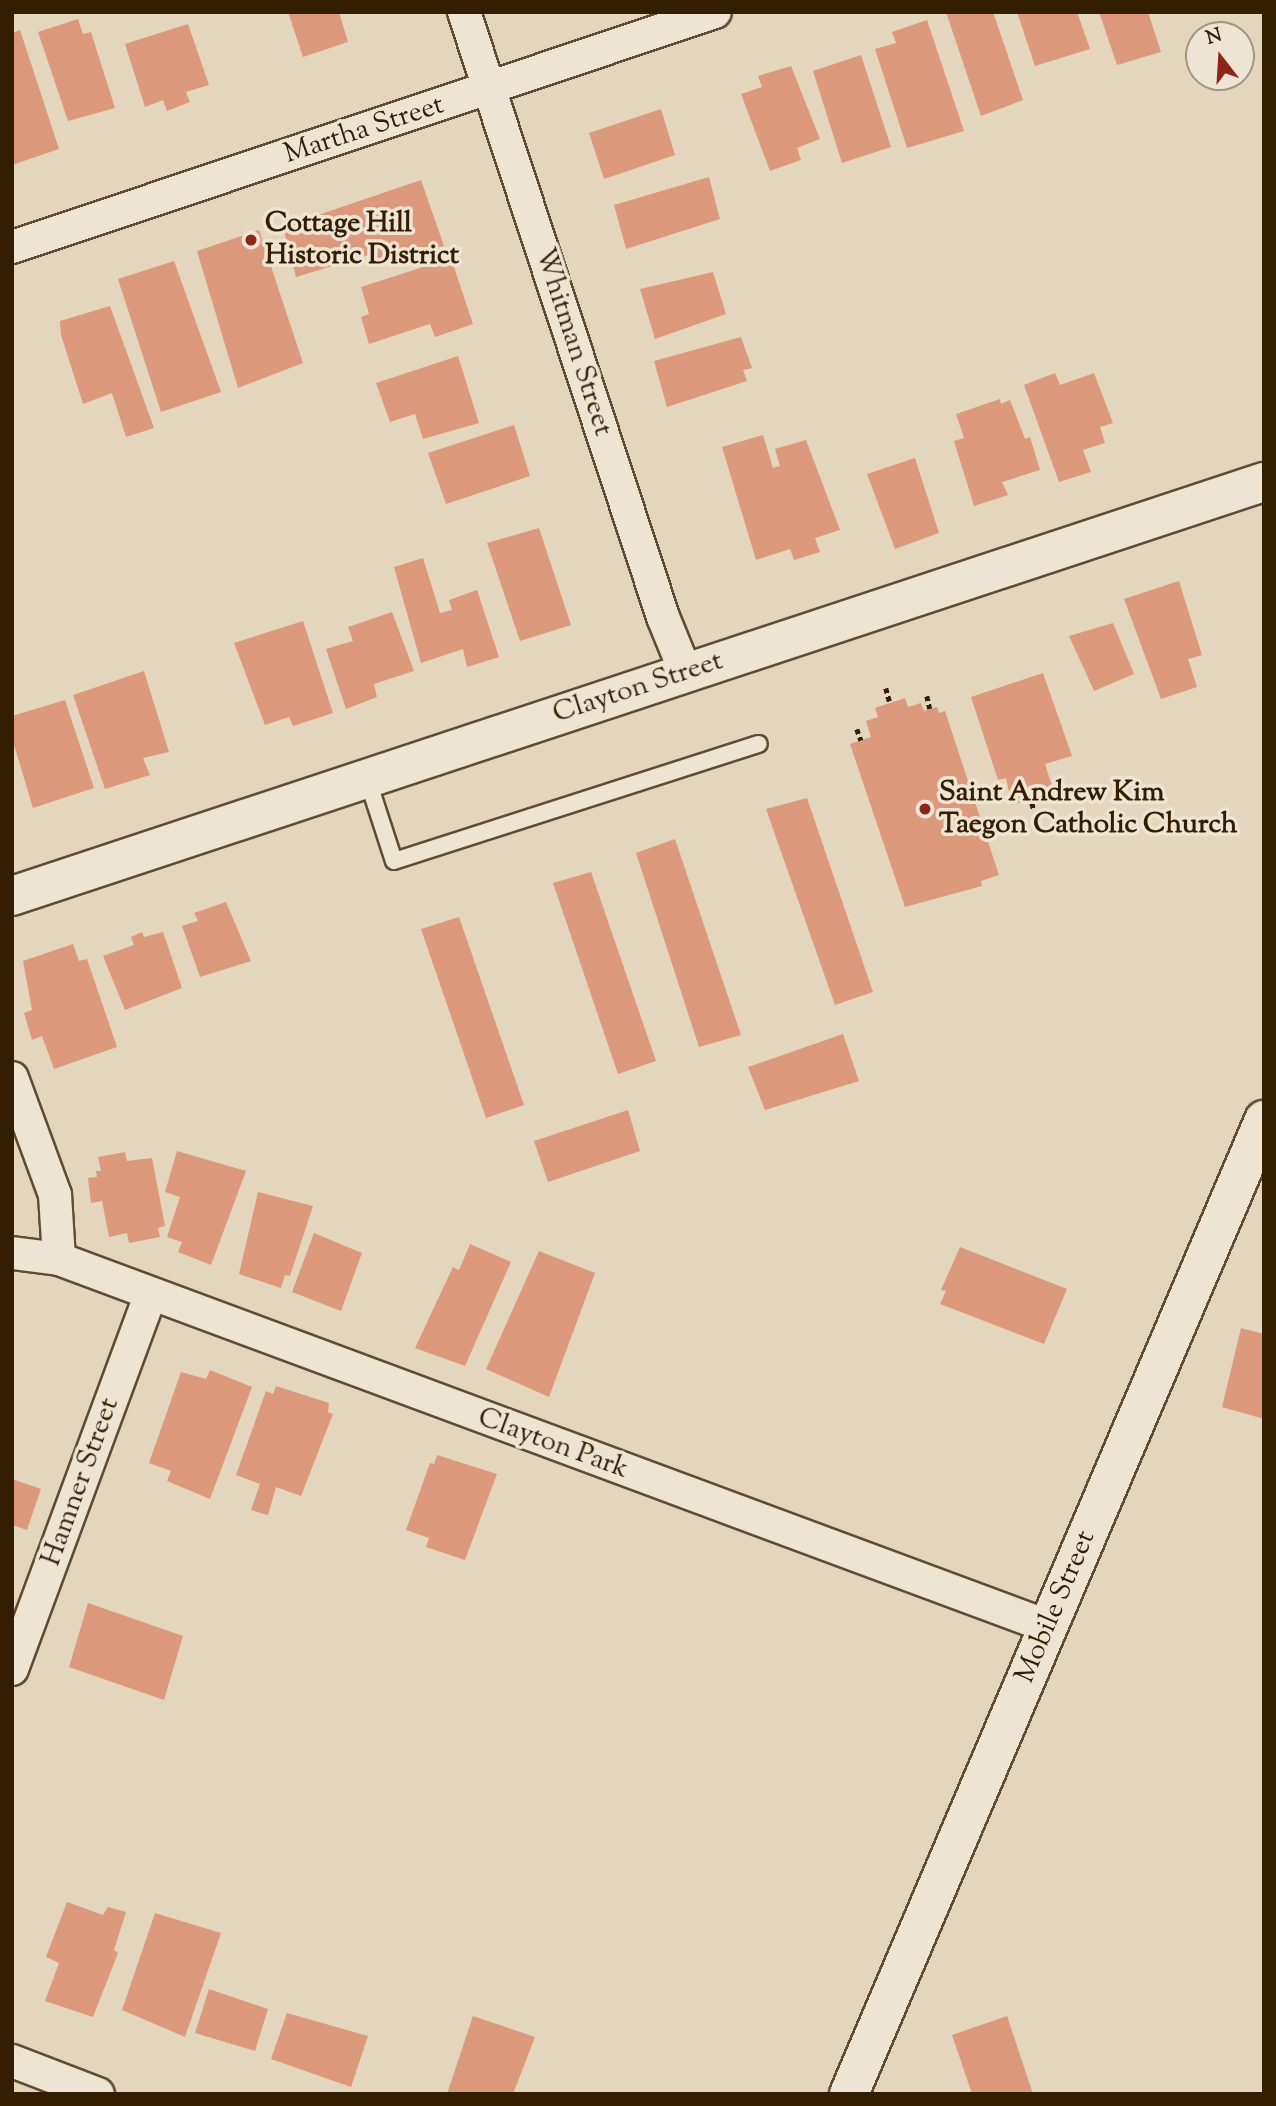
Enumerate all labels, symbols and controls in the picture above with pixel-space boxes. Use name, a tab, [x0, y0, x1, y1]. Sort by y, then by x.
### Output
north arrow	[1185, 21, 1255, 91]
text: N	[1203, 22, 1225, 52]
street label: Martha Street	[280, 88, 448, 172]
place label: Cottage Hill Historic District	[265, 207, 459, 273]
marker: Cottage Hill Historic District	[243, 232, 259, 248]
street label: Whitman Street	[527, 244, 619, 440]
street label: Clayton Street	[549, 645, 727, 731]
place label: Saint Andrew Kim Taegon Catholic Church	[939, 776, 1237, 842]
marker: Saint Andrew Kim Taegon Catholic Church	[917, 801, 933, 817]
street label: Hamner Street	[35, 1393, 127, 1571]
street label: Clayton Park	[473, 1401, 633, 1487]
street label: Mobile Street	[1009, 1526, 1103, 1688]

